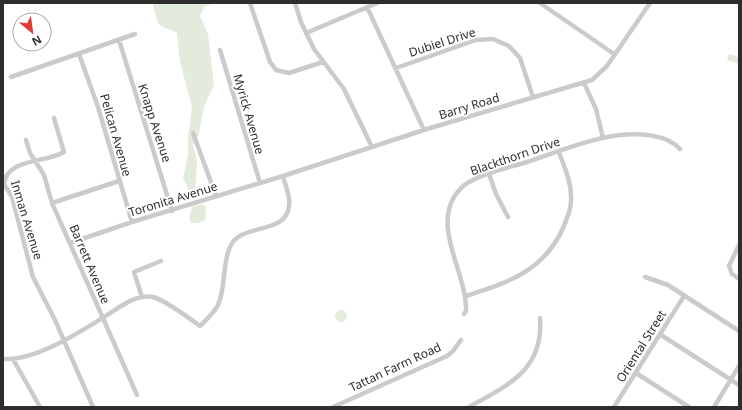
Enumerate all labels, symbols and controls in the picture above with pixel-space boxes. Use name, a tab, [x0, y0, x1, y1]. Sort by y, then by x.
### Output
north arrow	[12, 12, 52, 52]
street label: Dubiel Drive	[406, 23, 478, 61]
text: N	[30, 32, 45, 50]
street label: Myrick Avenue	[229, 72, 269, 156]
street label: Knapp Avenue	[134, 82, 176, 165]
street label: Barry Road	[437, 89, 501, 123]
street label: Pelican Avenue	[96, 92, 136, 179]
street label: Blackthorn Drive	[468, 133, 562, 179]
street label: Toronita Avenue	[127, 177, 220, 221]
street label: Inman Avenue	[7, 178, 47, 262]
street label: Barrett Avenue	[66, 222, 114, 307]
street label: Oriental Street	[612, 306, 670, 385]
street label: Tattan Farm Road	[346, 338, 444, 396]

